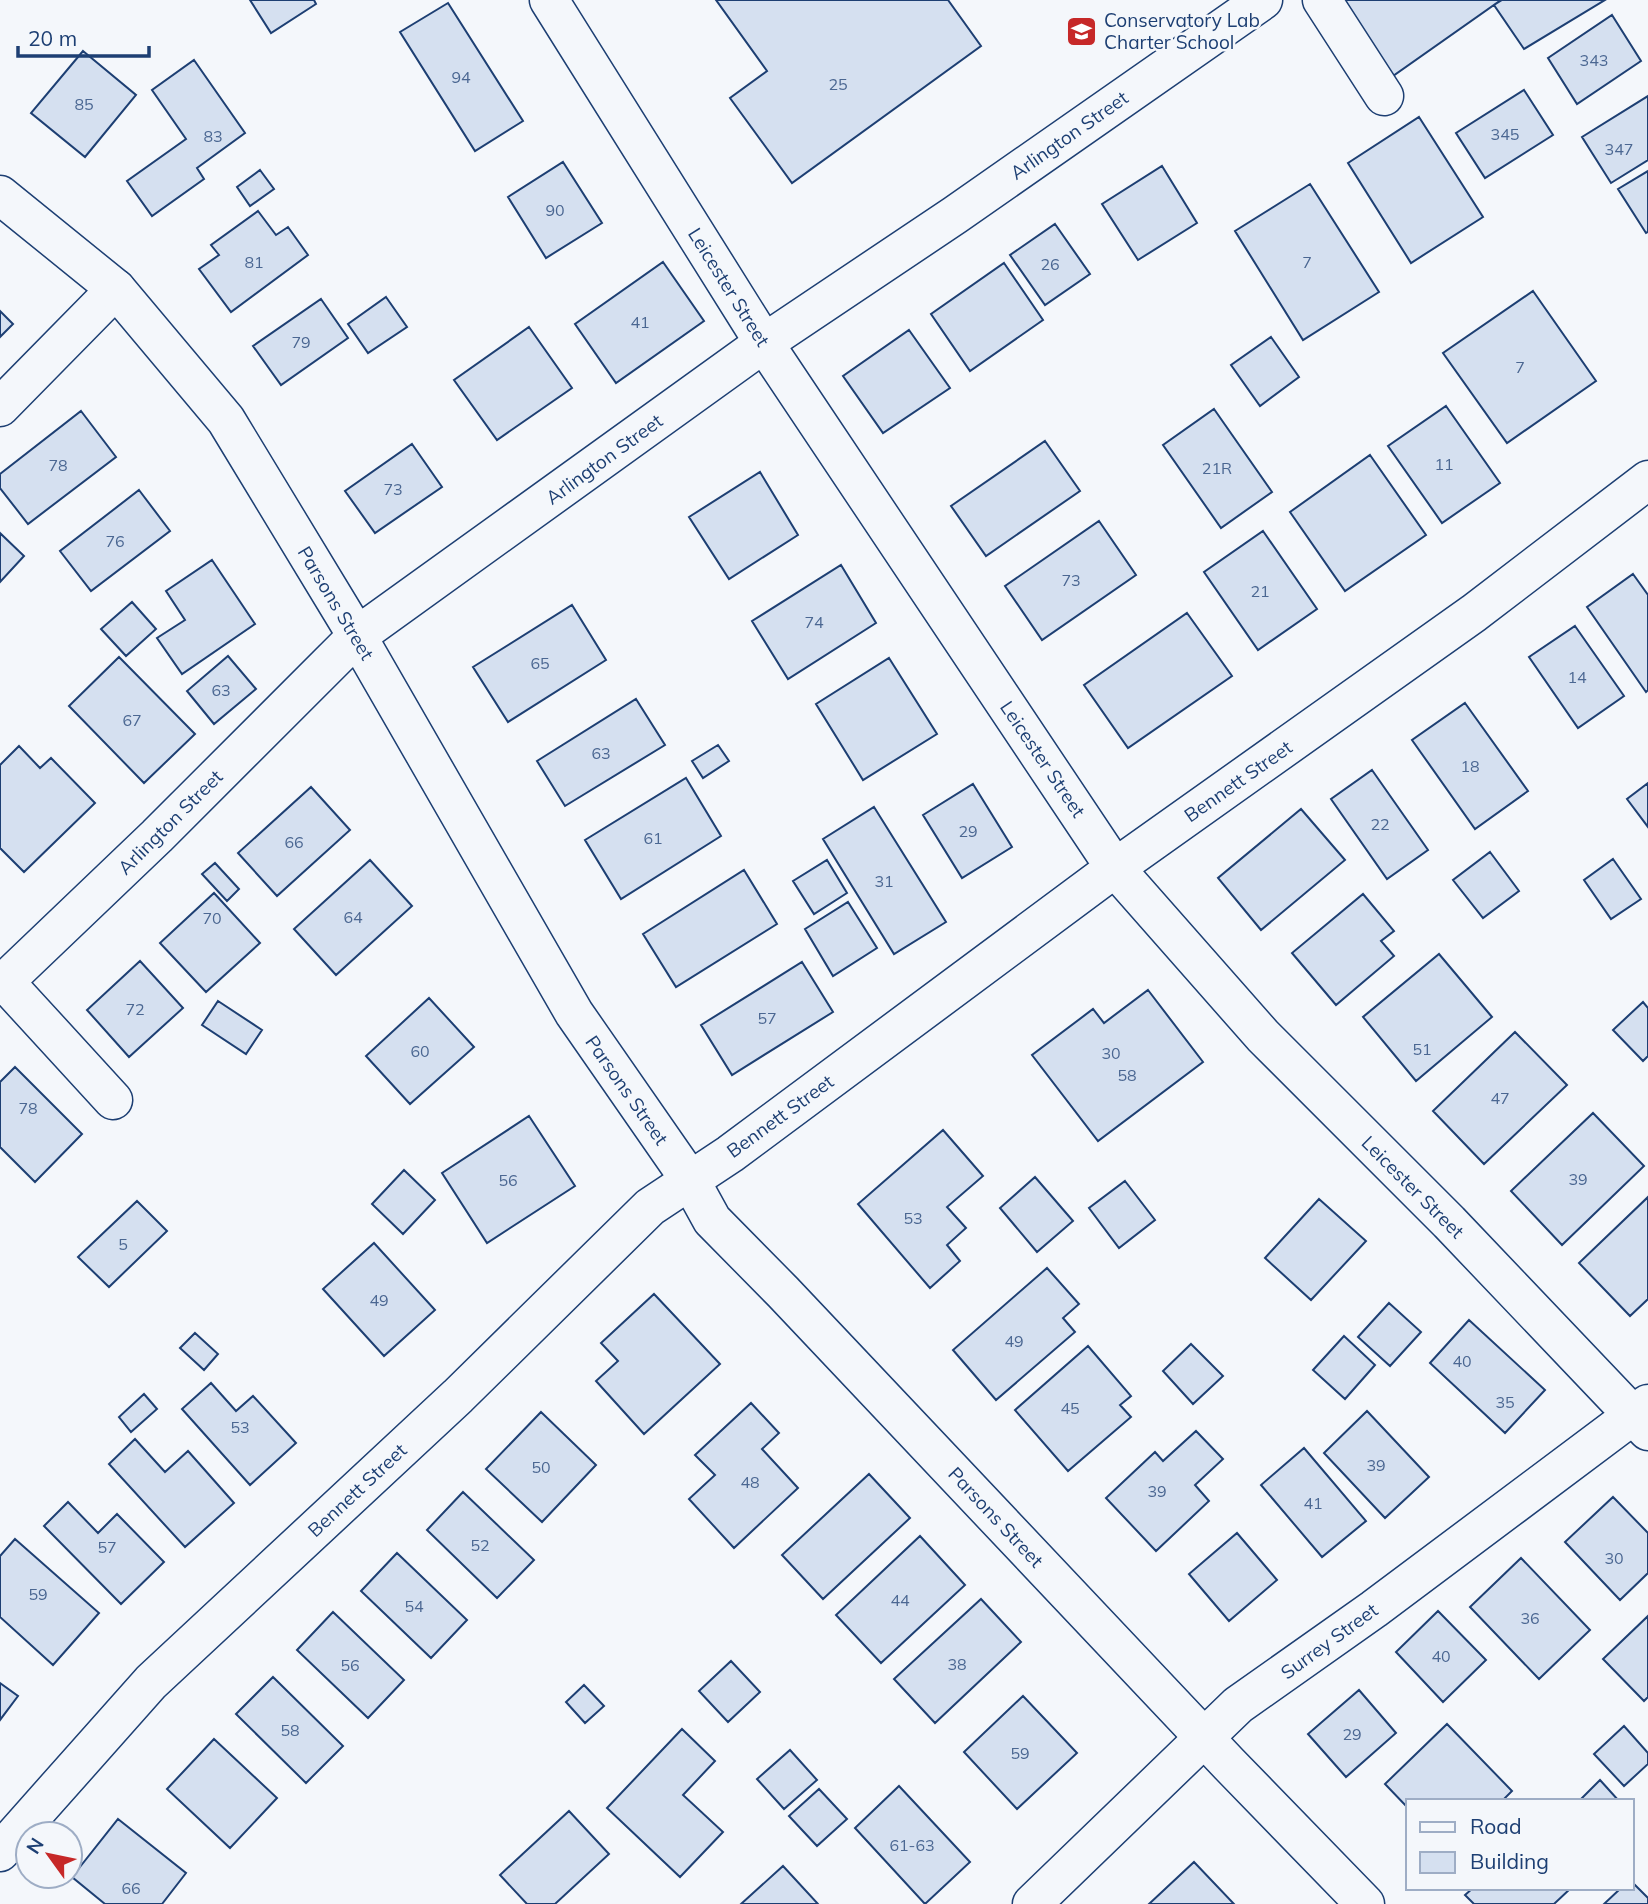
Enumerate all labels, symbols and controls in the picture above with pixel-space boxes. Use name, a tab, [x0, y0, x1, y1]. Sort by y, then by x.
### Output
place label: Conservatory Lab Charter School	[1104, 8, 1260, 54]
scale bar	[18, 14, 149, 58]
school or university icon: Conservatory Lab Charter School	[1064, 14, 1098, 48]
text: 20 m	[28, 25, 77, 51]
house number: 343	[1580, 50, 1608, 70]
house number: 94	[451, 67, 471, 87]
house number: 25	[828, 74, 848, 94]
street label: Arlington Street	[1005, 85, 1133, 185]
house number: 85	[74, 94, 94, 114]
house number: 345	[1491, 124, 1519, 144]
house number: 83	[203, 126, 223, 146]
house number: 347	[1605, 139, 1633, 159]
house number: 90	[545, 200, 565, 220]
street label: Leicester Street	[683, 223, 775, 351]
house number: 81	[244, 252, 264, 272]
house number: 7	[1302, 252, 1312, 272]
house number: 26	[1040, 254, 1060, 274]
house number: 41	[630, 312, 650, 332]
house number: 79	[291, 332, 311, 352]
house number: 7	[1515, 357, 1525, 377]
street label: Arlington Street	[541, 408, 667, 509]
house number: 11	[1434, 454, 1454, 474]
house number: 78	[48, 455, 68, 475]
house number: 21R	[1202, 458, 1232, 478]
house number: 73	[383, 479, 403, 499]
house number: 76	[105, 531, 125, 551]
street label: Parsons Street	[293, 542, 380, 665]
house number: 73	[1061, 570, 1081, 590]
house number: 21	[1250, 581, 1270, 601]
house number: 74	[804, 612, 824, 632]
house number: 65	[530, 653, 550, 673]
house number: 14	[1567, 667, 1587, 687]
house number: 63	[211, 680, 231, 700]
street label: Leicester Street	[995, 696, 1091, 822]
house number: 67	[122, 710, 142, 730]
street label: Bennett Street	[1179, 735, 1297, 827]
house number: 63	[591, 743, 611, 763]
house number: 18	[1460, 756, 1480, 776]
street label: Arlington Street	[113, 764, 228, 879]
house number: 22	[1370, 814, 1390, 834]
house number: 29	[958, 821, 978, 841]
house number: 61	[643, 828, 663, 848]
house number: 66	[284, 832, 304, 852]
house number: 31	[874, 871, 894, 891]
house number: 64	[343, 907, 363, 927]
house number: 70	[202, 908, 222, 928]
house number: 72	[125, 999, 145, 1019]
house number: 57	[757, 1008, 777, 1028]
street label: Parsons Street	[580, 1031, 674, 1150]
house number: 51	[1412, 1039, 1432, 1059]
house number: 60	[410, 1041, 430, 1061]
house number: 30	[1101, 1043, 1121, 1063]
house number: 58	[1117, 1065, 1137, 1085]
street label: Bennett Street	[722, 1069, 838, 1163]
house number: 47	[1490, 1088, 1510, 1108]
house number: 78	[18, 1098, 38, 1118]
street label: Leicester Street	[1357, 1131, 1470, 1244]
house number: 39	[1568, 1169, 1588, 1189]
house number: 56	[498, 1170, 518, 1190]
house number: 53	[903, 1208, 923, 1228]
house number: 5	[118, 1234, 128, 1254]
house number: 49	[369, 1290, 389, 1310]
house number: 49	[1004, 1331, 1024, 1351]
house number: 40	[1452, 1351, 1472, 1371]
house number: 35	[1495, 1392, 1515, 1412]
house number: 45	[1060, 1398, 1080, 1418]
house number: 53	[230, 1417, 250, 1437]
street label: Bennett Street	[303, 1438, 412, 1542]
house number: 39	[1366, 1455, 1386, 1475]
house number: 50	[531, 1457, 551, 1477]
street label: Parsons Street	[943, 1462, 1049, 1572]
house number: 48	[740, 1472, 760, 1492]
house number: 39	[1147, 1481, 1167, 1501]
house number: 41	[1303, 1493, 1323, 1513]
house number: 52	[470, 1535, 490, 1555]
house number: 57	[97, 1537, 117, 1557]
house number: 30	[1604, 1548, 1624, 1568]
house number: 59	[28, 1584, 48, 1604]
house number: 44	[890, 1590, 910, 1610]
house number: 54	[404, 1596, 424, 1616]
street label: Surrey Street	[1276, 1598, 1383, 1684]
house number: 36	[1520, 1608, 1540, 1628]
house number: 40	[1431, 1646, 1451, 1666]
house number: 38	[947, 1654, 967, 1674]
house number: 56	[340, 1655, 360, 1675]
house number: 58	[280, 1720, 300, 1740]
house number: 29	[1342, 1724, 1362, 1744]
house number: 59	[1010, 1743, 1030, 1763]
legend	[1406, 1799, 1634, 1890]
text: Road	[1470, 1813, 1521, 1839]
north arrow	[14, 1820, 84, 1890]
text: N	[21, 1833, 49, 1858]
house number: 61-63	[889, 1835, 935, 1855]
text: Building	[1470, 1848, 1549, 1874]
house number: 66	[121, 1878, 141, 1898]

